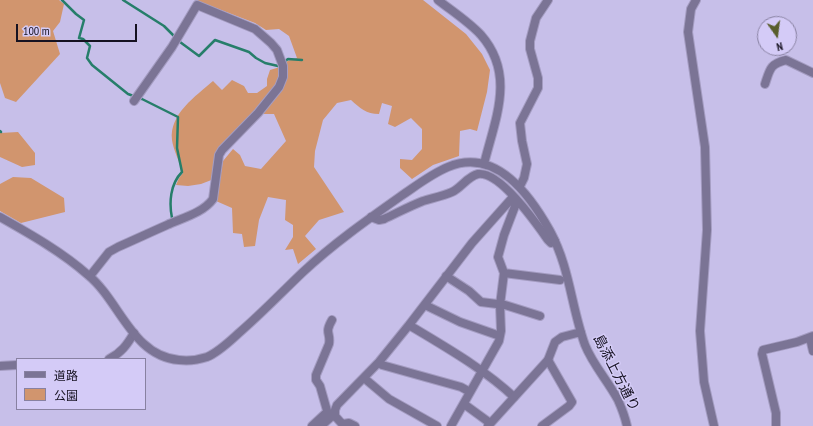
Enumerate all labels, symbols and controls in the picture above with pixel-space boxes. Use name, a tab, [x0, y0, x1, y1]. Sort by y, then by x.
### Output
scale bar	[18, 16, 139, 42]
north arrow	[757, 16, 797, 56]
text: 100 m	[23, 23, 50, 38]
text: N	[775, 39, 784, 54]
street label: 島添上方通り	[589, 332, 643, 414]
legend	[16, 358, 146, 410]
text: 道路	[54, 368, 78, 383]
text: 公園	[54, 388, 78, 403]

